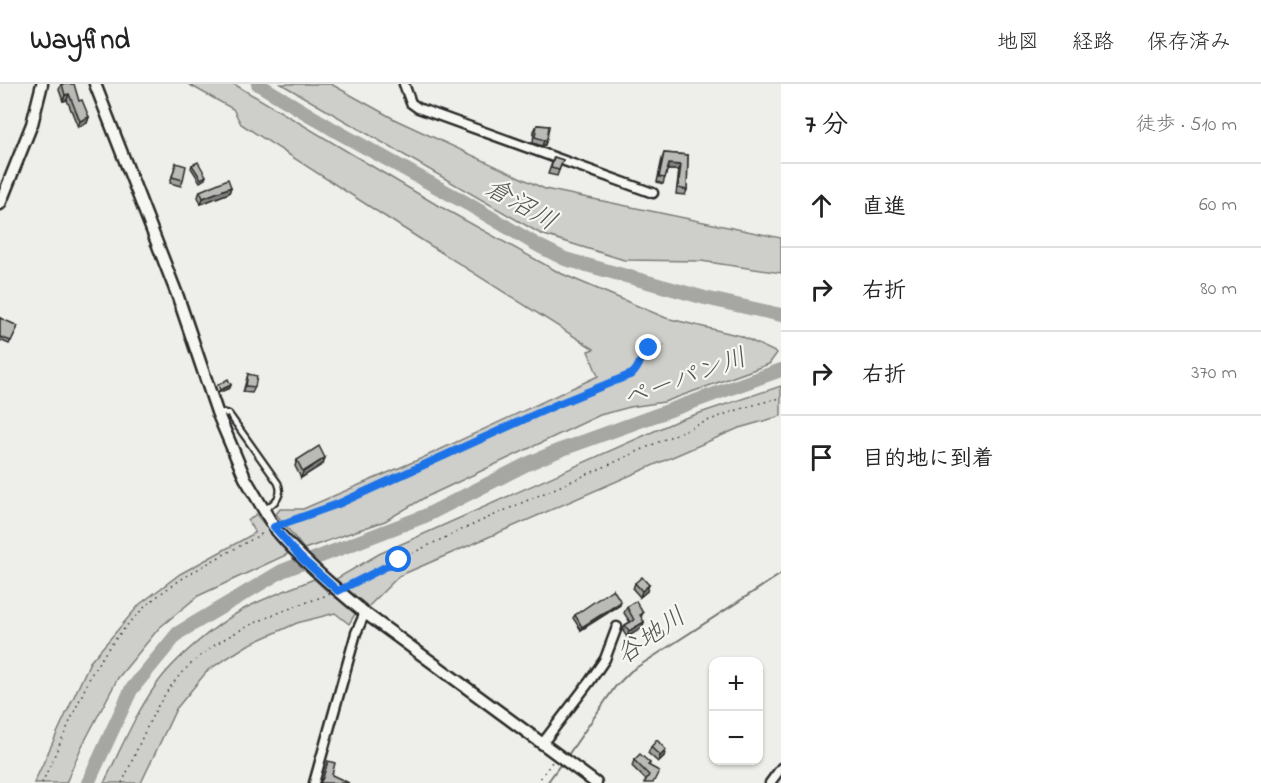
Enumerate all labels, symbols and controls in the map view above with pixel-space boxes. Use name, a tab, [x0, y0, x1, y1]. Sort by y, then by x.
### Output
text: Wayfind	[30, 21, 130, 62]
text: 地図	[997, 28, 1039, 58]
text: 経路	[1072, 28, 1114, 58]
text: 保存済み	[1147, 28, 1231, 58]
text: 7 分	[805, 107, 848, 145]
text: 徒歩 · 510 m	[1136, 111, 1237, 140]
water label: 倉沼川	[477, 170, 563, 242]
icon: ahead	[805, 189, 838, 222]
text: 60 m	[1199, 191, 1237, 220]
text: 直進	[862, 192, 906, 224]
icon: right	[805, 273, 838, 306]
text: 80 m	[1200, 275, 1237, 304]
text: 右折	[862, 276, 906, 308]
route end	[635, 334, 661, 360]
water label: ペーパン川	[617, 340, 753, 420]
icon: right	[805, 357, 838, 390]
text: 370 m	[1191, 359, 1237, 388]
text: 右折	[862, 360, 906, 392]
icon: arrive	[805, 441, 838, 474]
text: 目的地に到着	[862, 444, 994, 476]
route start	[385, 546, 411, 572]
water label: 谷地川	[609, 599, 695, 675]
map controls	[709, 657, 763, 765]
button: +	[709, 657, 763, 711]
button: −	[709, 711, 763, 765]

